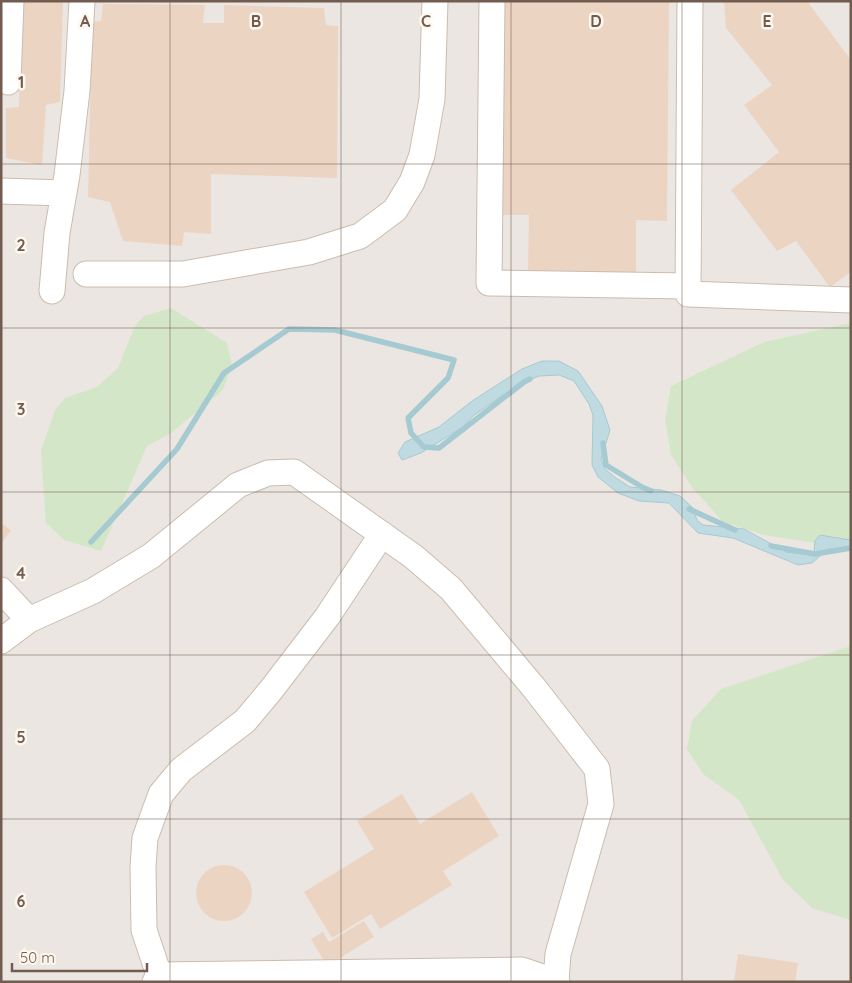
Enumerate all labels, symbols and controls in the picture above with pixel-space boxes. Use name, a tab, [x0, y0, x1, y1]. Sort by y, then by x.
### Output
text: A	[80, 11, 91, 31]
text: B	[251, 11, 261, 31]
text: C	[421, 11, 431, 31]
text: D	[590, 11, 602, 31]
text: E	[762, 11, 772, 31]
text: 1	[18, 72, 24, 92]
text: 2	[16, 235, 26, 255]
text: 3	[17, 399, 25, 419]
text: 4	[16, 563, 26, 583]
text: 5	[16, 727, 26, 747]
text: 6	[17, 891, 26, 911]
scale bar	[12, 940, 148, 972]
text: 50 m	[20, 948, 55, 967]

